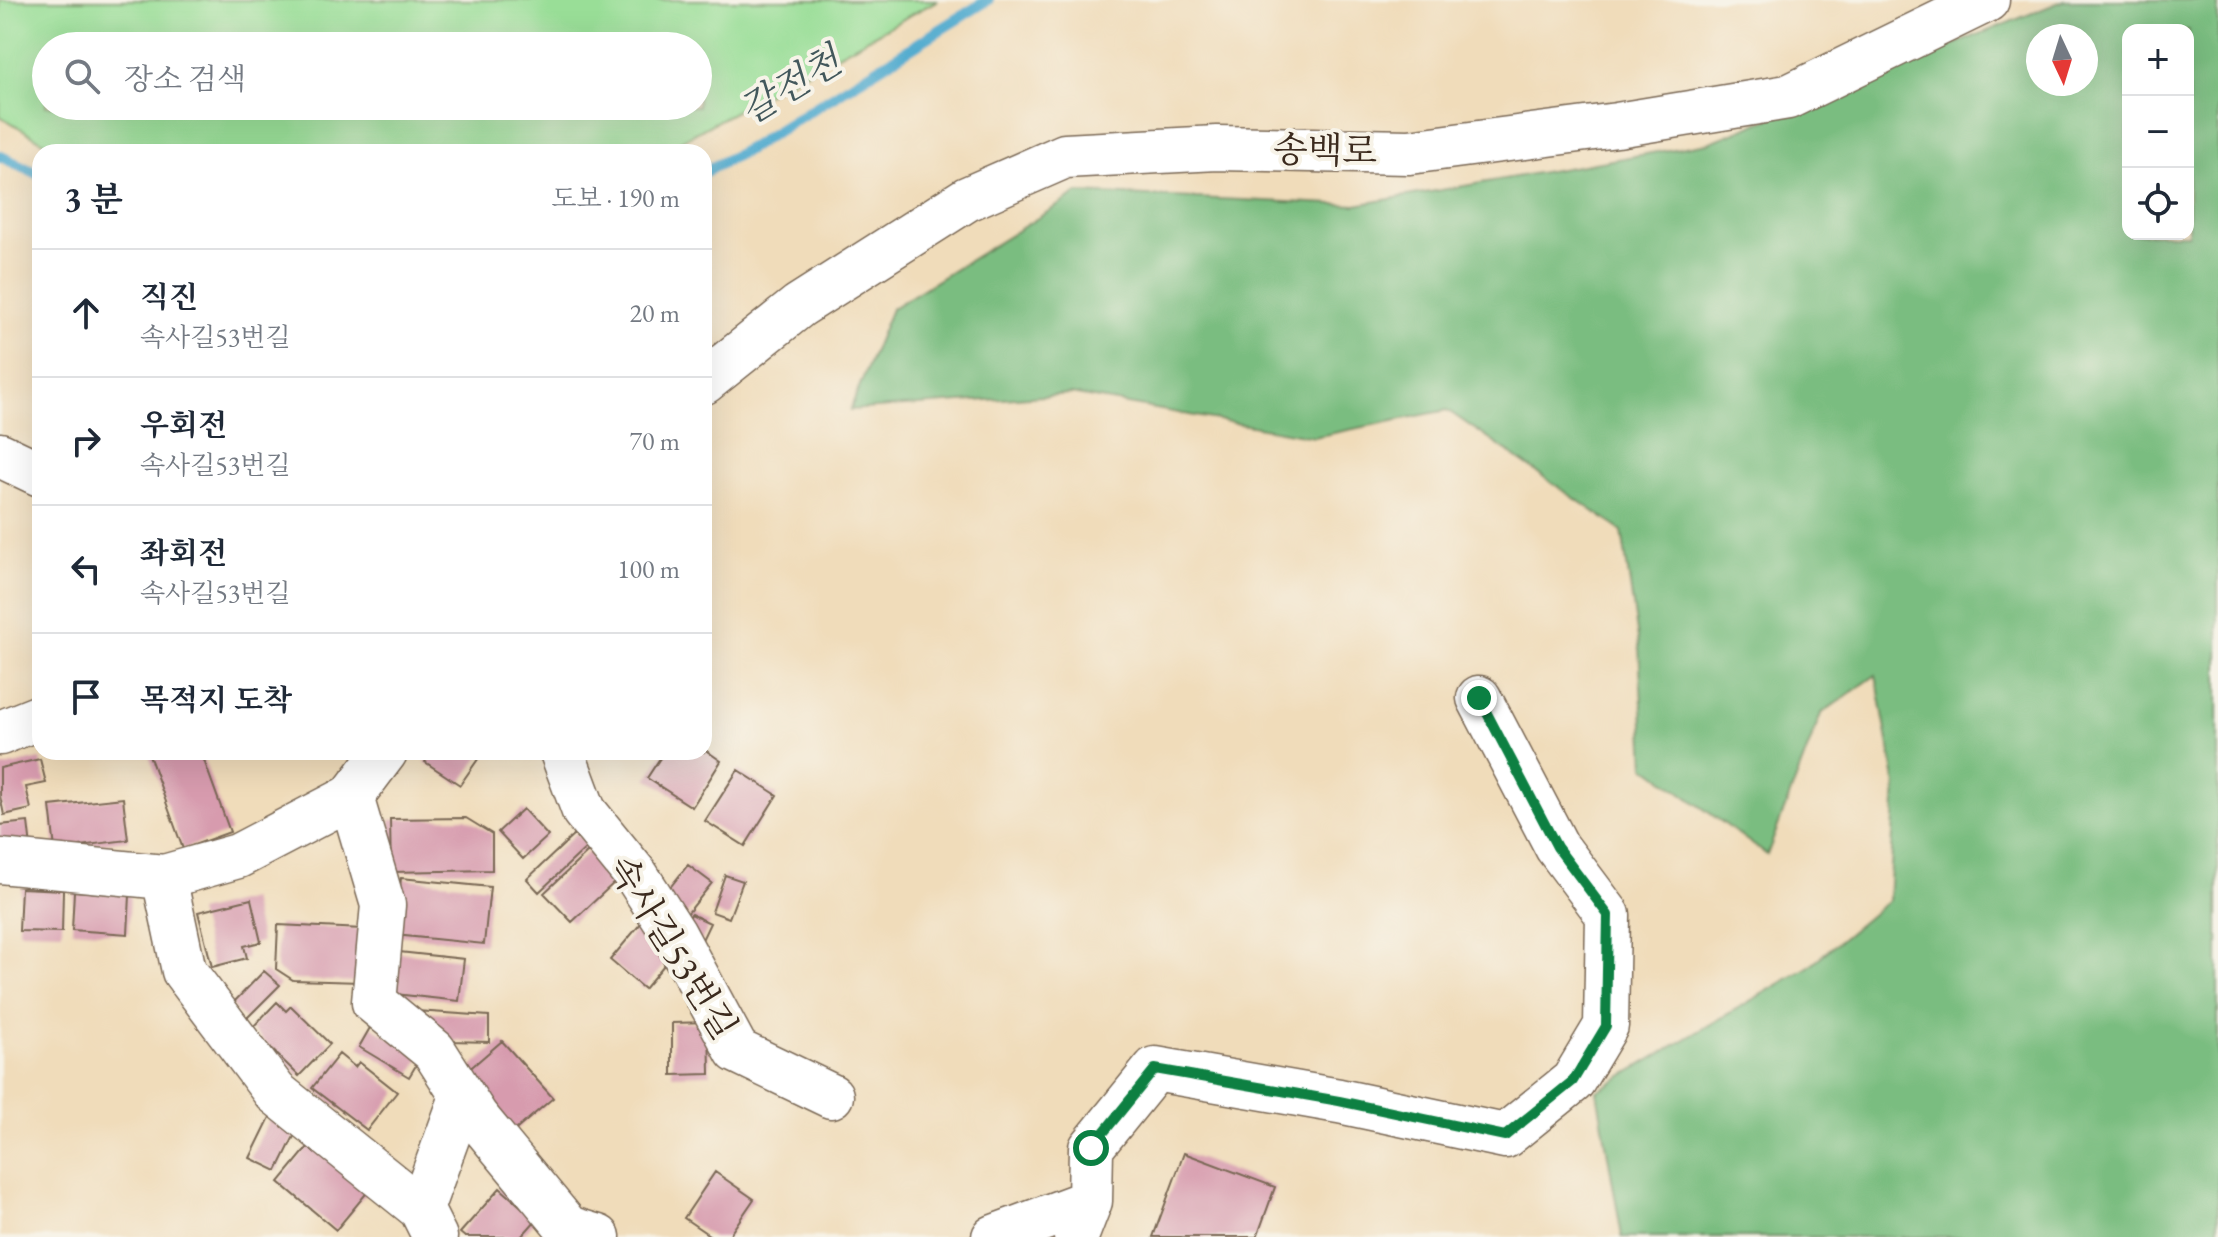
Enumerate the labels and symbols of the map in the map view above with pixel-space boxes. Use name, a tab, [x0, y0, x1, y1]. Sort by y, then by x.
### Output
north arrow	[2026, 24, 2098, 96]
water label: 갈전천	[730, 34, 852, 134]
street label: 송백로	[1272, 126, 1378, 174]
route end	[1461, 680, 1497, 716]
street label: 속사길53번길	[598, 846, 748, 1048]
route start	[1073, 1130, 1109, 1166]

